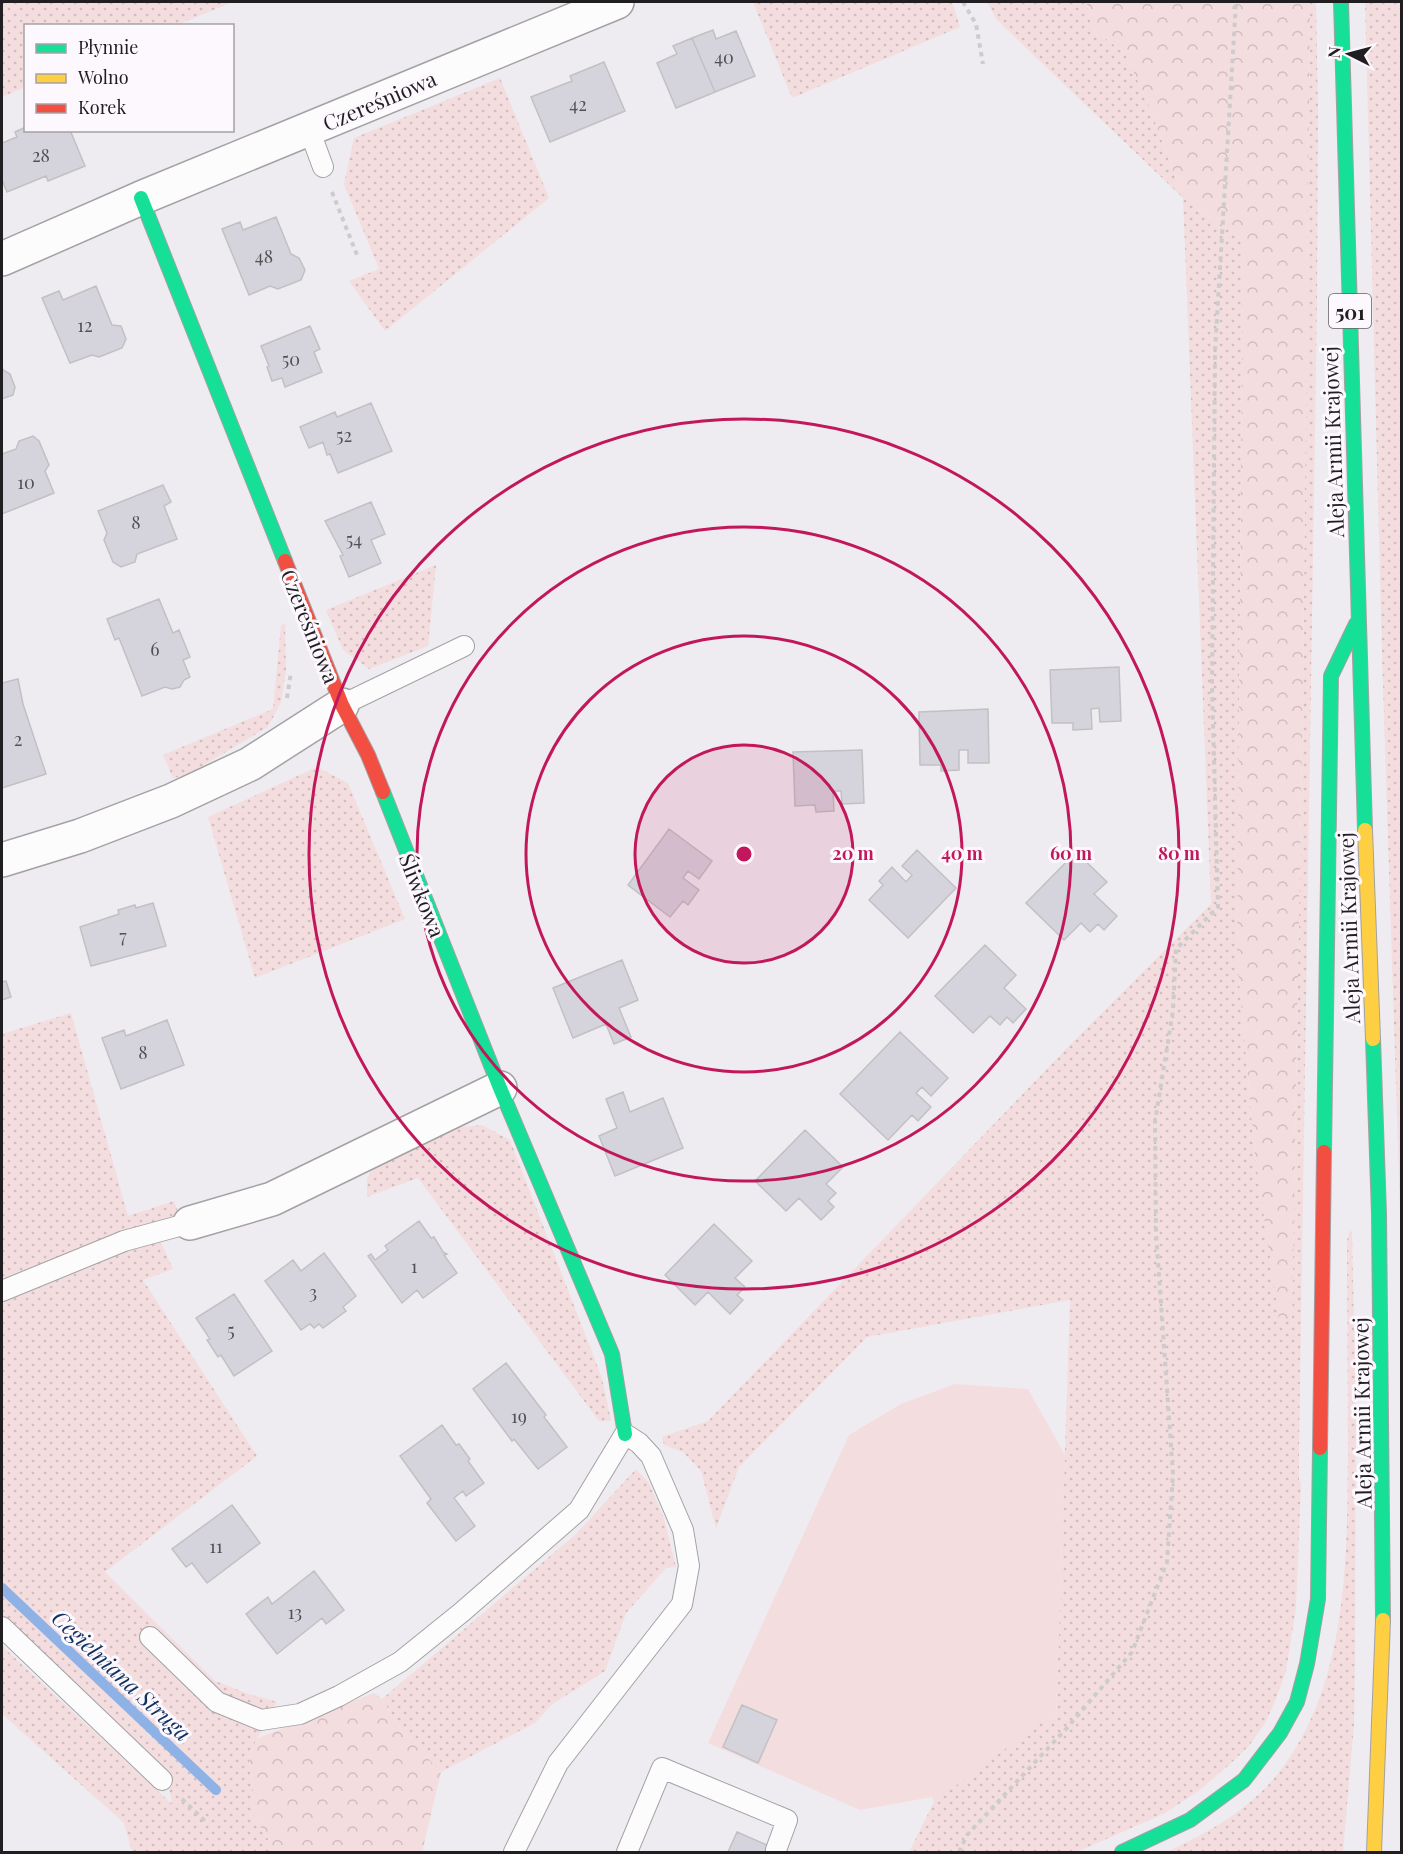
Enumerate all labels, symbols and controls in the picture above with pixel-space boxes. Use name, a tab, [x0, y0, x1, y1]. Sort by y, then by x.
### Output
legend	[24, 24, 234, 132]
north arrow	[1319, 24, 1379, 84]
text: Płynnie	[78, 35, 138, 59]
house number: 40	[714, 45, 734, 69]
text: N	[1323, 45, 1345, 59]
street label: Czereśniowa	[318, 63, 440, 136]
text: Wolno	[77, 65, 129, 89]
house number: 42	[569, 92, 587, 116]
text: Korek	[78, 95, 126, 119]
house number: 28	[32, 143, 50, 167]
house number: 48	[255, 244, 273, 268]
road number: 501	[1329, 294, 1371, 328]
house number: 12	[77, 313, 93, 337]
street label: Aleja Armii Krajowej	[1315, 346, 1349, 539]
house number: 50	[282, 347, 300, 371]
house number: 52	[336, 423, 352, 447]
house number: 10	[17, 470, 35, 494]
house number: 8	[131, 510, 141, 534]
house number: 54	[346, 527, 362, 551]
street label: Czereśniowa	[275, 565, 347, 688]
house number: 6	[150, 637, 160, 661]
house number: 2	[14, 727, 22, 751]
street label: Aleja Armii Krajowej	[1331, 832, 1365, 1025]
text: 20 m	[832, 841, 874, 865]
text: 40 m	[941, 841, 984, 865]
text: 60 m	[1050, 841, 1093, 865]
text: 80 m	[1158, 841, 1201, 865]
centre of rings	[734, 844, 754, 864]
street label: Śliwkowa	[394, 849, 453, 942]
house number: 7	[119, 924, 127, 948]
house number: 8	[138, 1040, 148, 1064]
house number: 1	[411, 1254, 418, 1278]
house number: 3	[309, 1280, 317, 1304]
street label: Aleja Armii Krajowej	[1345, 1317, 1377, 1510]
house number: 5	[227, 1318, 235, 1342]
house number: 19	[511, 1404, 527, 1428]
house number: 11	[209, 1534, 223, 1558]
house number: 13	[288, 1600, 302, 1624]
water label: Cegielniana Struga	[46, 1603, 198, 1747]

